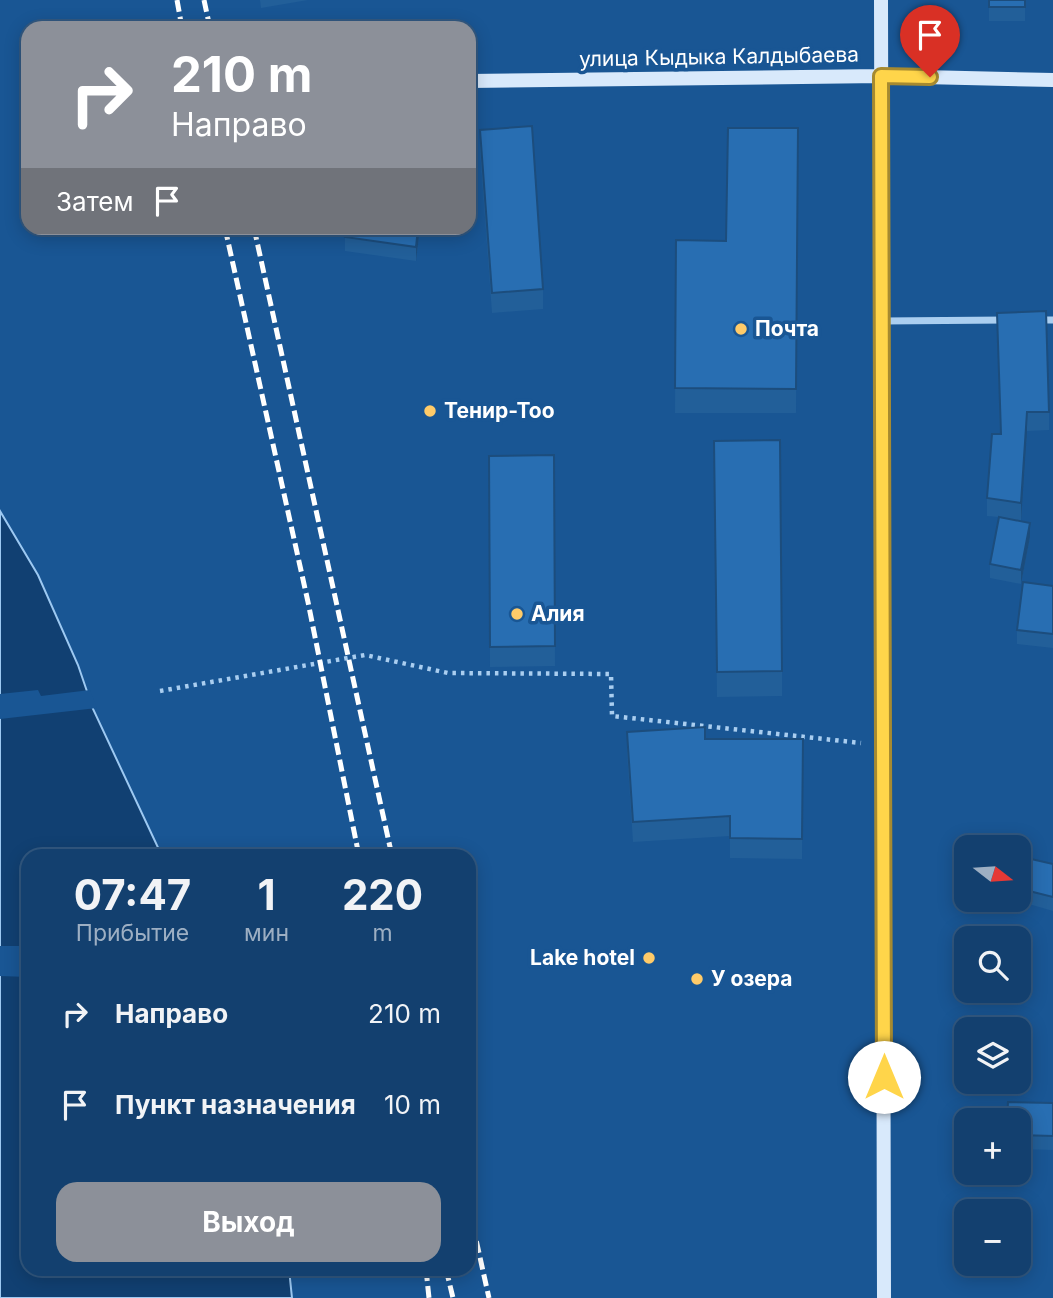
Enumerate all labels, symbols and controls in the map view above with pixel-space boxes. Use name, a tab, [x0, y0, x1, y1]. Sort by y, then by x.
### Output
pin	[900, 5, 960, 77]
icon: arrive	[911, 16, 949, 54]
street label: улица Кыдыка Калдыбаева	[579, 42, 859, 71]
text: 210 m	[171, 45, 312, 104]
icon: right	[56, 49, 147, 140]
text: Направо	[171, 105, 307, 144]
icon: arrive	[148, 182, 186, 220]
text: Затем	[56, 186, 134, 217]
place label: Почта	[755, 316, 819, 341]
marker: Почта	[733, 321, 749, 337]
place label: Тенир-Тоо	[444, 398, 555, 423]
marker: Тенир-Тоо	[422, 403, 438, 419]
place label: Алия	[531, 601, 585, 626]
marker: Алия	[509, 606, 525, 622]
north arrow	[954, 835, 1031, 912]
map controls	[954, 835, 1031, 1276]
text: 07:47	[74, 869, 191, 920]
text: 1	[258, 869, 276, 920]
text: 220	[342, 869, 423, 920]
text: Прибытие	[76, 919, 189, 947]
text: мин	[244, 919, 289, 947]
text: m	[372, 919, 393, 947]
button: search	[954, 926, 1031, 1003]
place label: Lake hotel	[530, 945, 635, 970]
marker: Lake hotel	[641, 950, 657, 966]
place label: У озера	[711, 966, 792, 991]
marker: У озера	[689, 971, 705, 987]
icon: right	[56, 995, 94, 1033]
text: Направо	[115, 998, 228, 1029]
text: 210 m	[368, 998, 441, 1029]
button: layers	[954, 1017, 1031, 1094]
position arrow	[847, 1040, 921, 1114]
icon: arrive	[56, 1086, 94, 1124]
text: Пункт назначения	[115, 1089, 356, 1120]
text: 10 m	[384, 1089, 441, 1120]
button: +	[954, 1108, 1031, 1185]
button: Выход	[56, 1182, 441, 1262]
button: −	[954, 1199, 1031, 1276]

